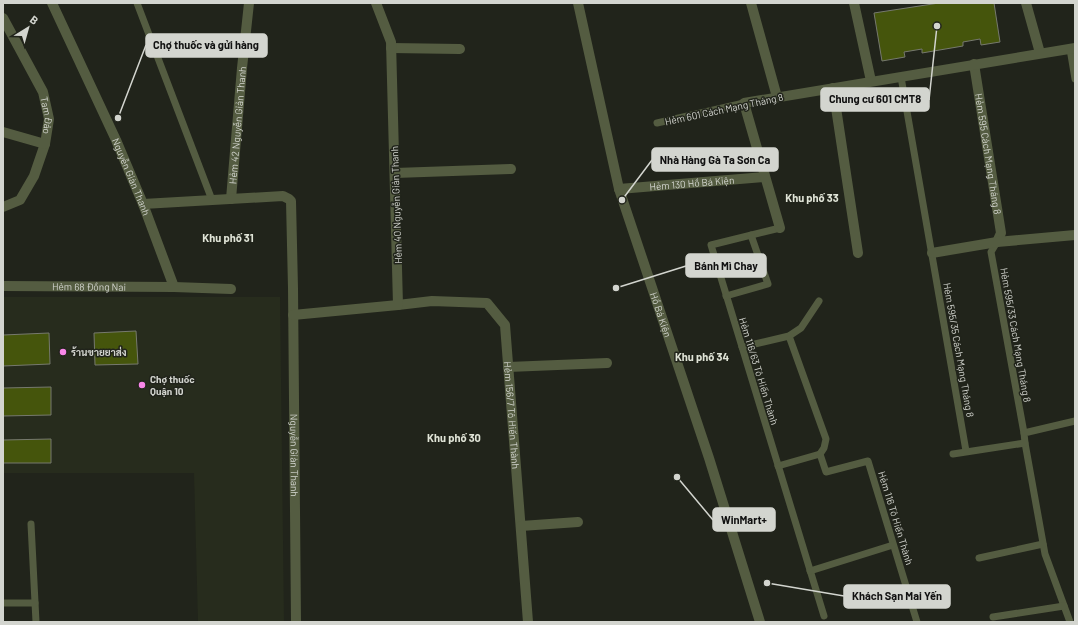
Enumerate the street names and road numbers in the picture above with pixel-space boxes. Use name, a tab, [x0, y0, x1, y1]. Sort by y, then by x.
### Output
street label: Hẻm 42 Nguyễn Giản Thanh	[226, 66, 248, 185]
street label: Hẻm 601 Cách Mạng Tháng 8	[664, 91, 784, 127]
street label: Hẻm 595 Cách Mạng Tháng 8	[973, 92, 1004, 215]
street label: Tam Đảo	[38, 95, 55, 135]
street label: Nguyễn Giàn Thanh	[110, 136, 153, 217]
street label: Hẻm 40 Nguyễn Giản Thanh	[388, 146, 404, 264]
street label: Hẻm 130 Hồ Bá Kiện	[649, 174, 735, 192]
street label: Hẻm 595/33 Cách Mạng Tháng 8	[998, 267, 1034, 403]
street label: Hẻm 68 Đồng Nai	[52, 280, 126, 293]
street label: Hẻm 595/35 Cách Mạng Tháng 8	[941, 282, 977, 418]
street label: Hồ Bá Kiện	[648, 291, 674, 339]
street label: Hẻm 116/63 Tô Hiến Thành	[737, 316, 781, 426]
street label: Hẻm 156/7 Tô Hiến Thành	[502, 361, 522, 469]
street label: Nguyễn Giàn Thanh	[288, 414, 301, 497]
street label: Hẻm 116 Tô Hiến Thành	[876, 470, 916, 566]

